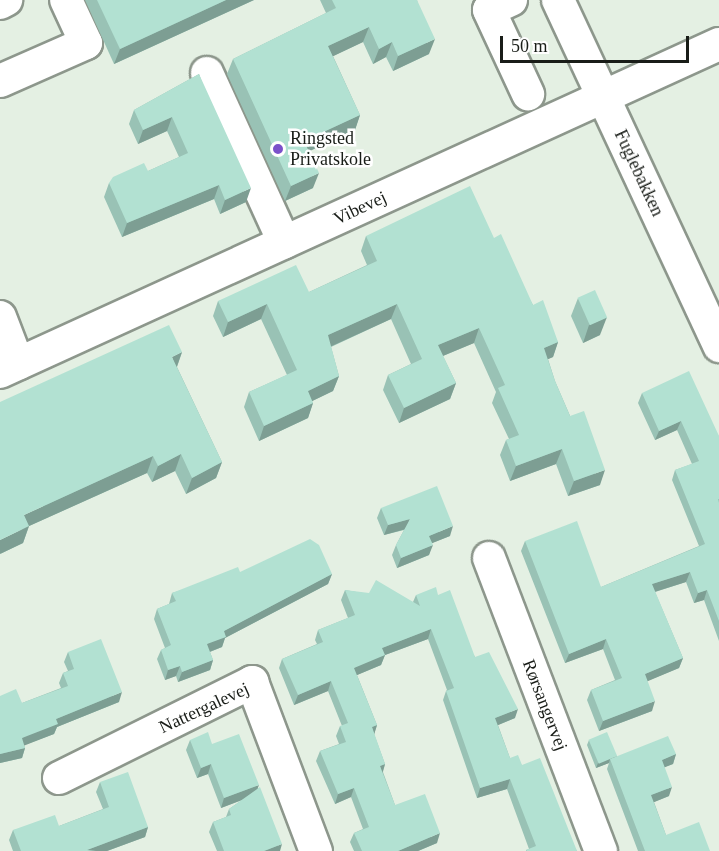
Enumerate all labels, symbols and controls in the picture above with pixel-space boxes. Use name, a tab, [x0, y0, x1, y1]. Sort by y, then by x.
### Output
scale bar	[503, 24, 692, 62]
text: 50 m	[511, 36, 548, 56]
street label: Fuglebakken	[610, 126, 668, 220]
place label: Ringsted Privatskole	[290, 128, 371, 170]
marker: Ringsted Privatskole	[271, 142, 285, 156]
street label: Vibevej	[330, 186, 390, 230]
street label: Rørsangervej	[518, 656, 572, 754]
street label: Nattergalevej	[156, 678, 252, 738]

